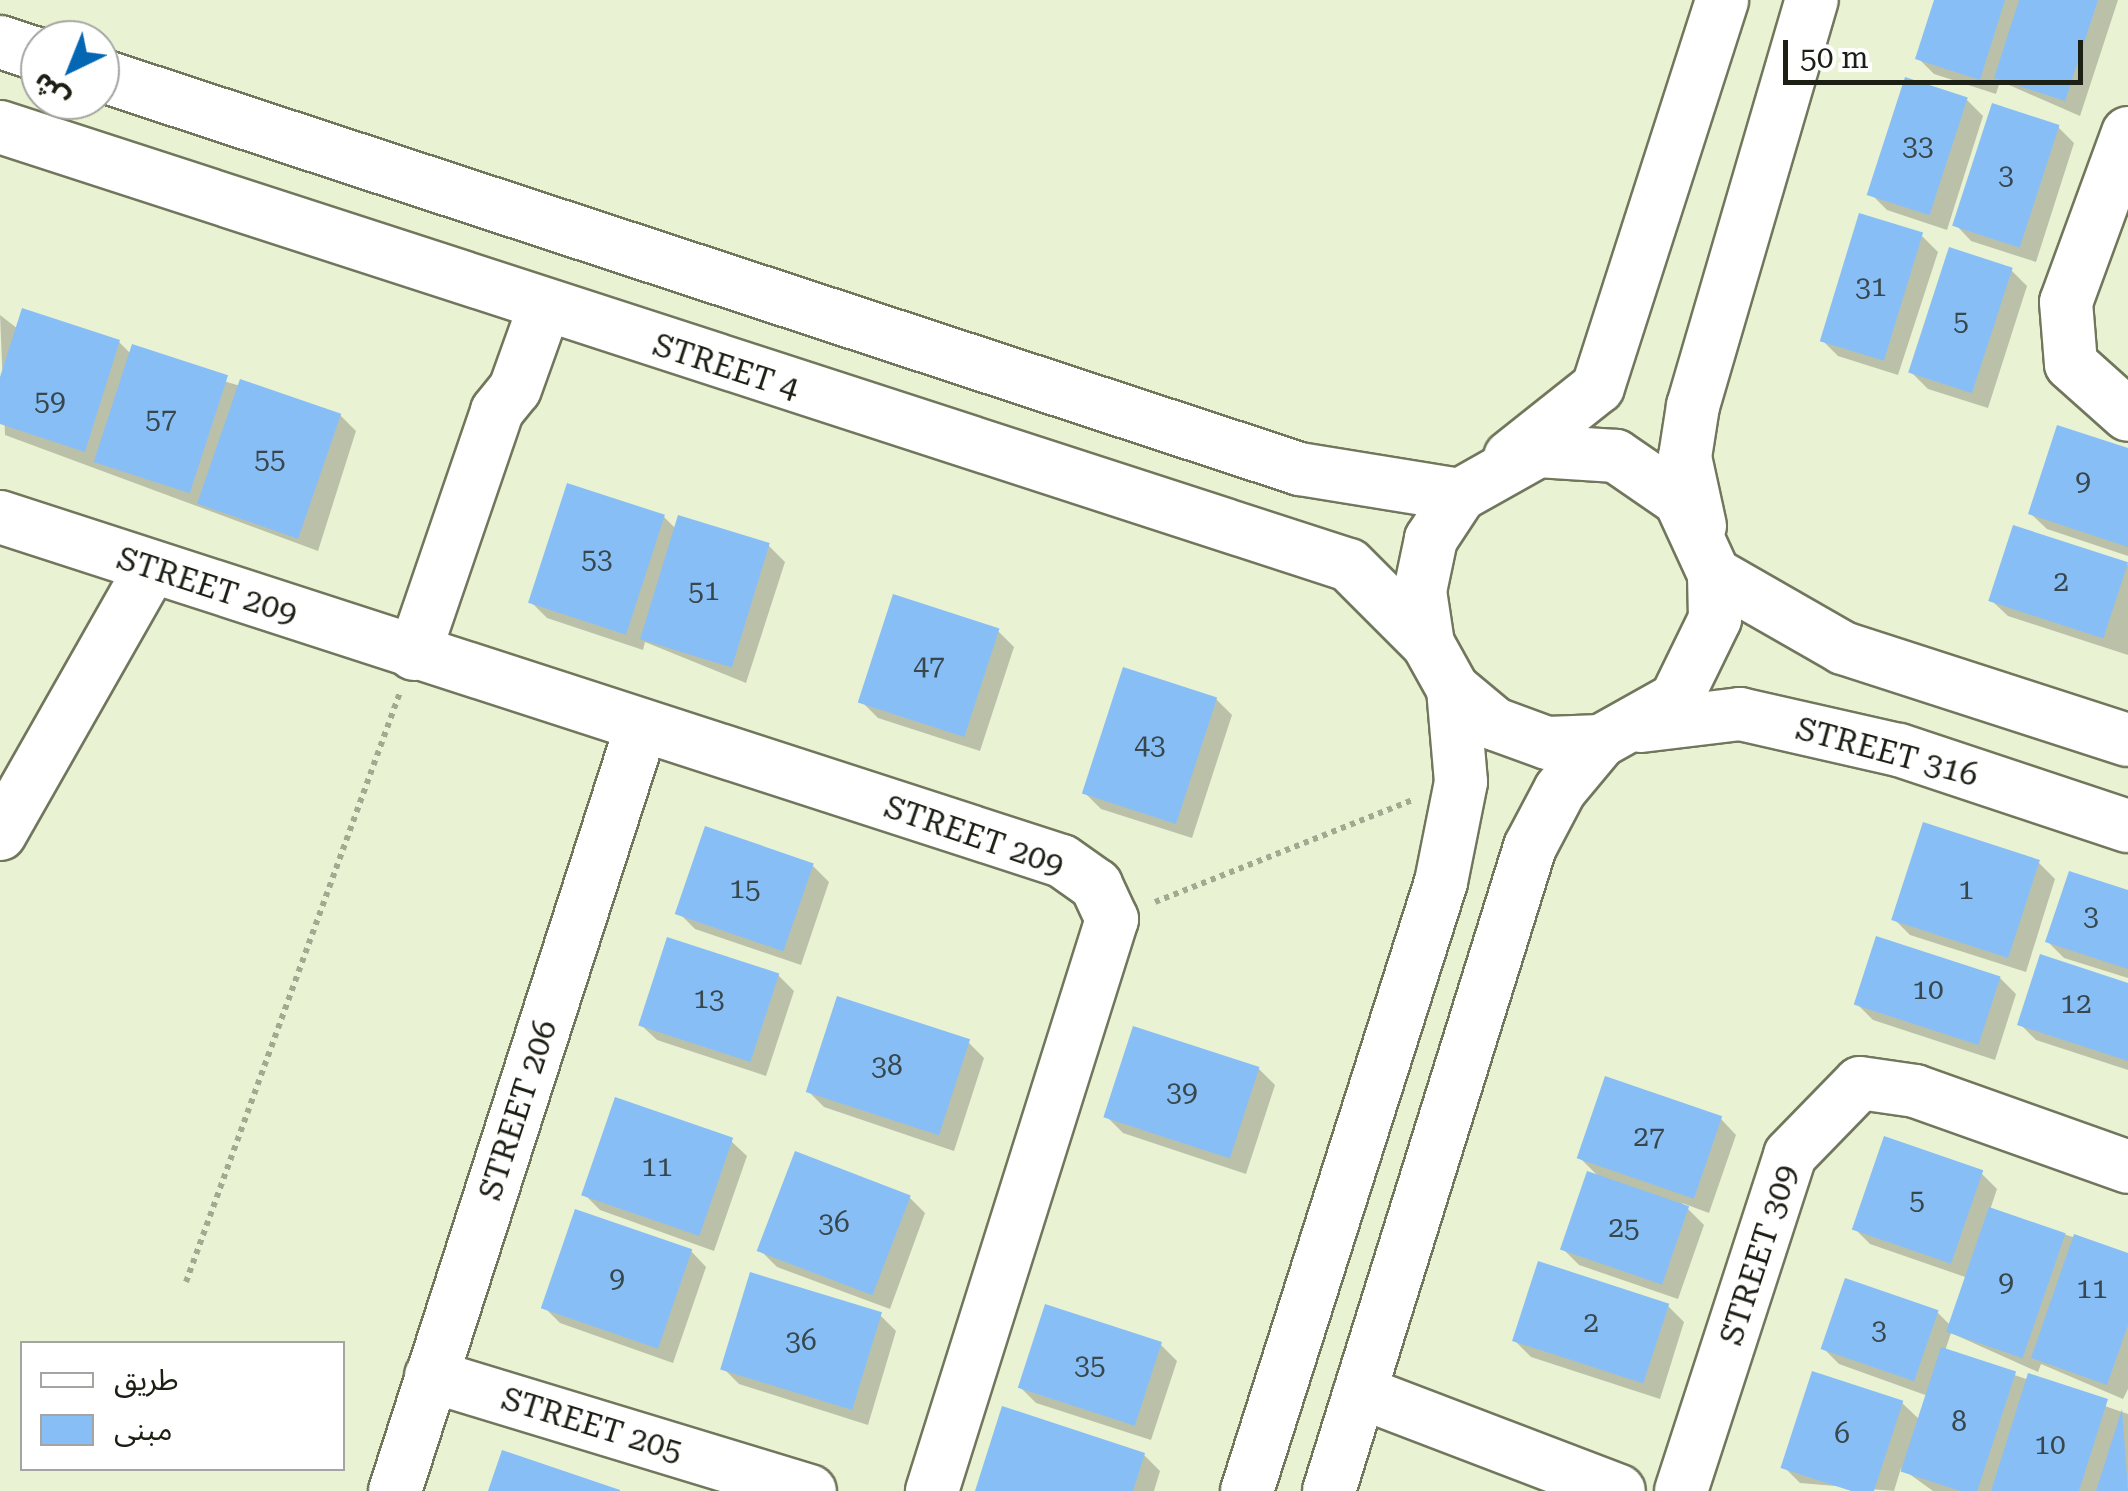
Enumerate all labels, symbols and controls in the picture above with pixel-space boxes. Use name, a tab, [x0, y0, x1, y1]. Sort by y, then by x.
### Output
north arrow	[20, 20, 120, 120]
scale bar	[1788, 20, 2088, 82]
text: 50 m	[1800, 40, 1869, 75]
text: ش	[25, 66, 76, 116]
house number: 33	[1902, 129, 1934, 163]
house number: 3	[1998, 158, 2014, 192]
house number: 31	[1855, 270, 1887, 304]
house number: 5	[1953, 304, 1969, 338]
street label: STREET 4	[648, 325, 804, 409]
house number: 59	[34, 384, 66, 418]
house number: 57	[145, 402, 177, 436]
house number: 55	[254, 442, 286, 476]
house number: 9	[2075, 464, 2091, 498]
street label: STREET 209	[112, 539, 302, 633]
house number: 53	[581, 542, 613, 576]
house number: 2	[2053, 565, 2069, 599]
house number: 51	[688, 574, 720, 608]
house number: 47	[913, 649, 945, 683]
street label: STREET 316	[1792, 709, 1982, 795]
house number: 43	[1134, 728, 1166, 762]
street label: STREET 209	[879, 787, 1069, 885]
house number: 15	[729, 872, 761, 906]
house number: 1	[1958, 873, 1974, 907]
house number: 3	[2083, 899, 2099, 933]
house number: 10	[1912, 973, 1944, 1007]
house number: 13	[693, 982, 725, 1016]
house number: 12	[2060, 987, 2092, 1021]
street label: STREET 206	[471, 1015, 565, 1205]
house number: 38	[871, 1049, 903, 1083]
house number: 39	[1166, 1075, 1198, 1109]
house number: 27	[1633, 1120, 1665, 1154]
house number: 11	[641, 1150, 673, 1184]
street label: STREET 309	[1712, 1160, 1806, 1350]
house number: 5	[1909, 1183, 1925, 1217]
house number: 36	[818, 1206, 850, 1240]
house number: 25	[1608, 1211, 1640, 1245]
house number: 9	[609, 1261, 625, 1295]
house number: 9	[1998, 1265, 2014, 1299]
house number: 11	[2076, 1272, 2108, 1306]
house number: 2	[1583, 1306, 1599, 1340]
house number: 3	[1871, 1313, 1887, 1347]
house number: 36	[785, 1324, 817, 1358]
legend	[20, 1341, 345, 1471]
house number: 35	[1074, 1348, 1106, 1382]
text: طريق	[114, 1362, 179, 1397]
street label: STREET 205	[497, 1379, 687, 1471]
house number: 8	[1951, 1405, 1967, 1439]
text: مبنى	[114, 1412, 172, 1447]
house number: 6	[1834, 1417, 1850, 1451]
house number: 10	[2034, 1428, 2066, 1462]

